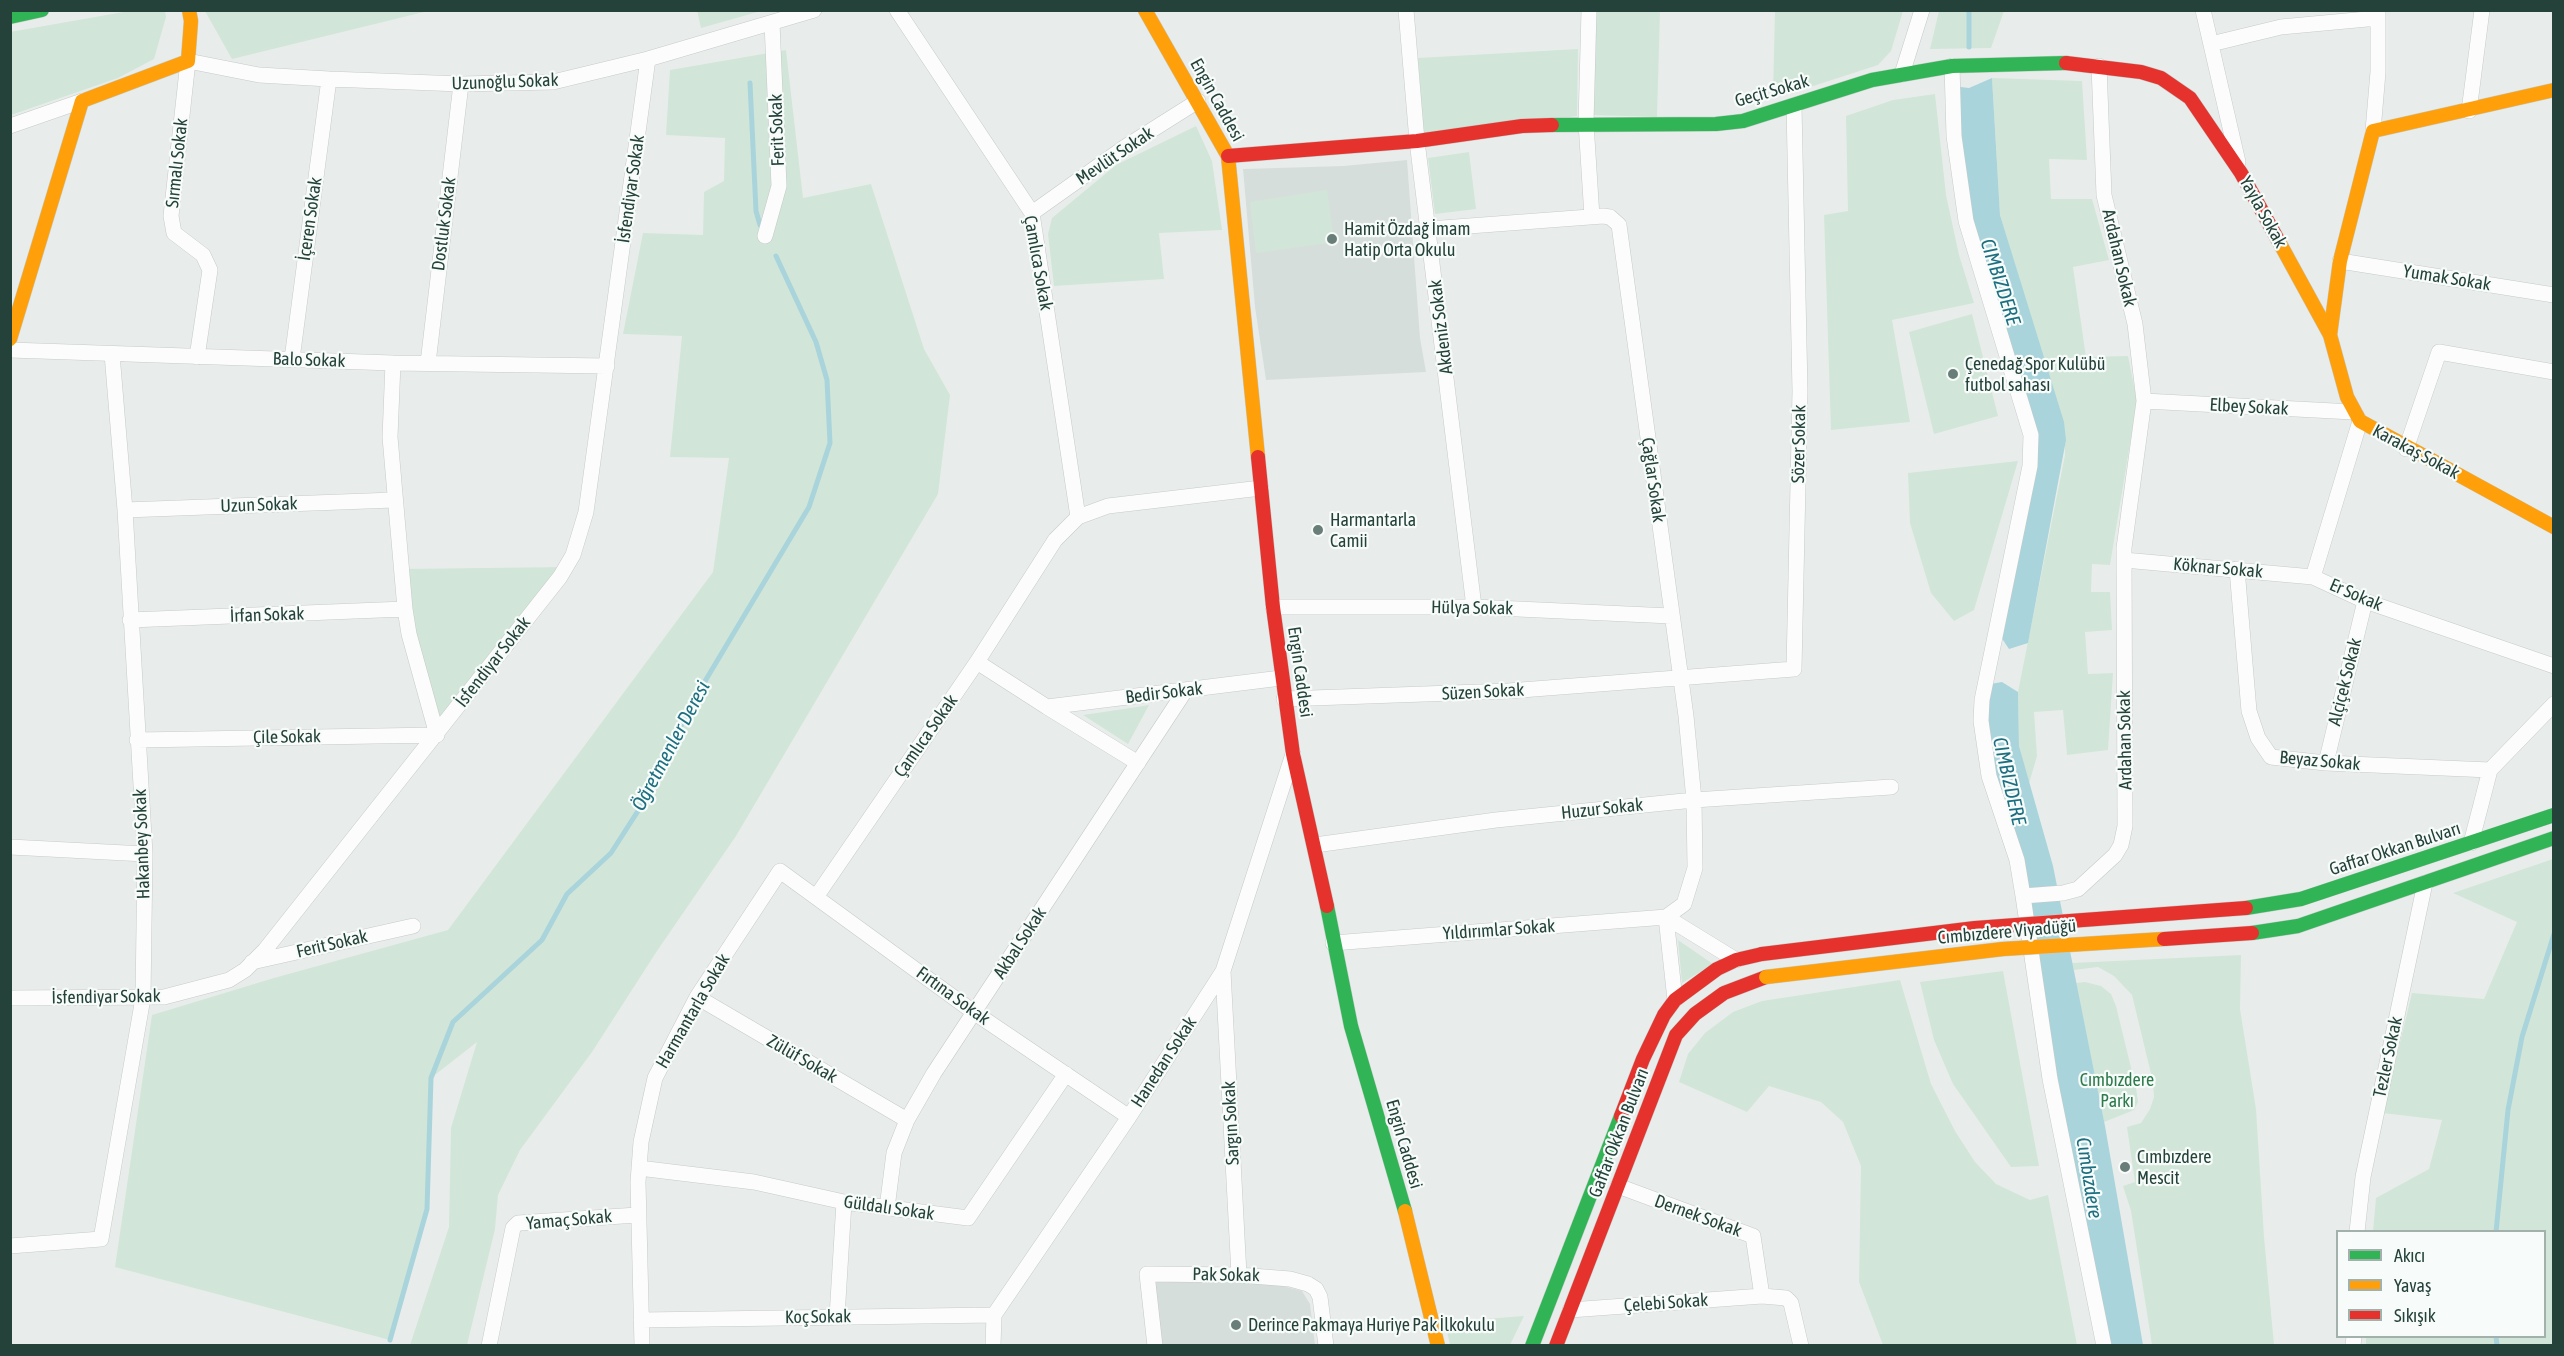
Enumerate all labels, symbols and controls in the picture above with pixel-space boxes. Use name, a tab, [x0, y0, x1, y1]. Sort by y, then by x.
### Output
street label: Engin Caddesi	[1185, 55, 1249, 145]
street label: Uzunoğlu Sokak	[451, 69, 559, 95]
street label: Geçit Sokak	[1732, 70, 1812, 112]
street label: Ferit Sokak	[765, 93, 789, 167]
street label: Sırmalı Sokak	[162, 117, 192, 209]
street label: Mevlüt Sokak	[1072, 122, 1158, 190]
street label: İsfendiyar Sokak	[613, 133, 649, 245]
street label: Yayla Sokak	[2235, 172, 2291, 252]
street label: İçeren Sokak	[293, 176, 327, 262]
street label: Dostluk Sokak	[428, 176, 460, 272]
street label: Ardahan Sokak	[2097, 207, 2141, 309]
street label: Çamlıca Sokak	[1019, 214, 1057, 312]
place label: Hamit Özdağ İmam Hatip Orta Okulu	[1344, 218, 1470, 260]
marker: Hamit Özdağ İmam Hatip Orta Okulu	[1325, 232, 1339, 246]
water label: CIMBIZDERE	[1975, 236, 2025, 328]
street label: Yumak Sokak	[2402, 260, 2492, 296]
street label: Akdeniz Sokak	[1424, 278, 1458, 376]
street label: Balo Sokak	[272, 348, 346, 372]
place label: Çenedağ Spor Kulübü futbol sahası	[1965, 353, 2106, 395]
marker: Çenedağ Spor Kulübü futbol sahası	[1946, 367, 1960, 381]
street label: Elbey Sokak	[2209, 394, 2289, 420]
street label: Sözer Sokak	[1788, 405, 1810, 483]
street label: Karakaş Sokak	[2369, 420, 2463, 484]
street label: Çağlar Sokak	[1636, 436, 1670, 524]
street label: Uzun Sokak	[220, 493, 298, 517]
place label: Harmantarla Camii	[1330, 509, 1416, 552]
marker: Harmantarla Camii	[1311, 523, 1325, 537]
street label: Köknar Sokak	[2172, 553, 2264, 583]
street label: Er Sokak	[2326, 574, 2386, 616]
street label: Hülya Sokak	[1431, 596, 1513, 620]
street label: İrfan Sokak	[229, 603, 305, 627]
street label: İsfendiyar Sokak	[451, 612, 535, 712]
street label: Engin Caddesi	[1283, 625, 1317, 719]
street label: Alçiçek Sokak	[2324, 636, 2366, 728]
water label: Öğretmenler Deresi	[627, 677, 715, 815]
street label: Bedir Sokak	[1124, 678, 1204, 708]
street label: Süzen Sokak	[1441, 679, 1525, 705]
street label: Çamlıca Sokak	[890, 690, 962, 782]
street label: Ardahan Sokak	[2113, 690, 2137, 790]
street label: Çile Sokak	[253, 726, 321, 748]
water label: CIMBIZDERE	[1987, 735, 2031, 827]
street label: Beyaz Sokak	[2279, 747, 2361, 775]
street label: Hakanbey Sokak	[129, 788, 155, 900]
street label: Huzur Sokak	[1560, 794, 1644, 824]
street label: Gaffar Okkan Bulvarı	[2327, 818, 2463, 880]
street label: Akbal Sokak	[989, 903, 1051, 983]
street label: Yıldırımlar Sokak	[1442, 915, 1556, 945]
street label: Cımbızdere Viyadüğü	[1937, 915, 2077, 949]
street label: Ferit Sokak	[294, 925, 370, 963]
street label: Harmantarla Sokak	[651, 950, 735, 1072]
street label: Fırtına Sokak	[912, 962, 994, 1030]
street label: İsfendiyar Sokak	[51, 985, 161, 1009]
street label: Hanedan Sokak	[1127, 1013, 1201, 1111]
street label: Tezler Sokak	[2369, 1015, 2407, 1099]
street label: Zülüf Sokak	[763, 1030, 841, 1088]
street label: Gaffar Okkan Bulvarı	[1584, 1065, 1654, 1201]
park label: Cımbızdere Parkı	[2080, 1069, 2154, 1112]
street label: Sargın Sokak	[1218, 1080, 1244, 1166]
street label: Engin Caddesi	[1381, 1097, 1427, 1191]
water label: Cımbızdere	[2071, 1136, 2107, 1220]
place label: Cımbızdere Mescit	[2137, 1146, 2211, 1188]
marker: Cımbızdere Mescit	[2118, 1160, 2132, 1174]
street label: Dernek Sokak	[1652, 1190, 1744, 1242]
street label: Güldalı Sokak	[842, 1191, 936, 1225]
street label: Yamaç Sokak	[525, 1205, 613, 1235]
legend	[2336, 1230, 2546, 1338]
text: Akıcı	[2394, 1245, 2425, 1266]
street label: Pak Sokak	[1192, 1264, 1260, 1286]
text: Yavaş	[2394, 1275, 2431, 1296]
street label: Çelebi Sokak	[1623, 1289, 1709, 1317]
text: Sıkışık	[2394, 1305, 2436, 1326]
street label: Koç Sokak	[785, 1306, 851, 1328]
place label: Derince Pakmaya Huriye Pak İlkokulu	[1248, 1314, 1495, 1336]
marker: Derince Pakmaya Huriye Pak İlkokulu	[1229, 1318, 1243, 1332]

